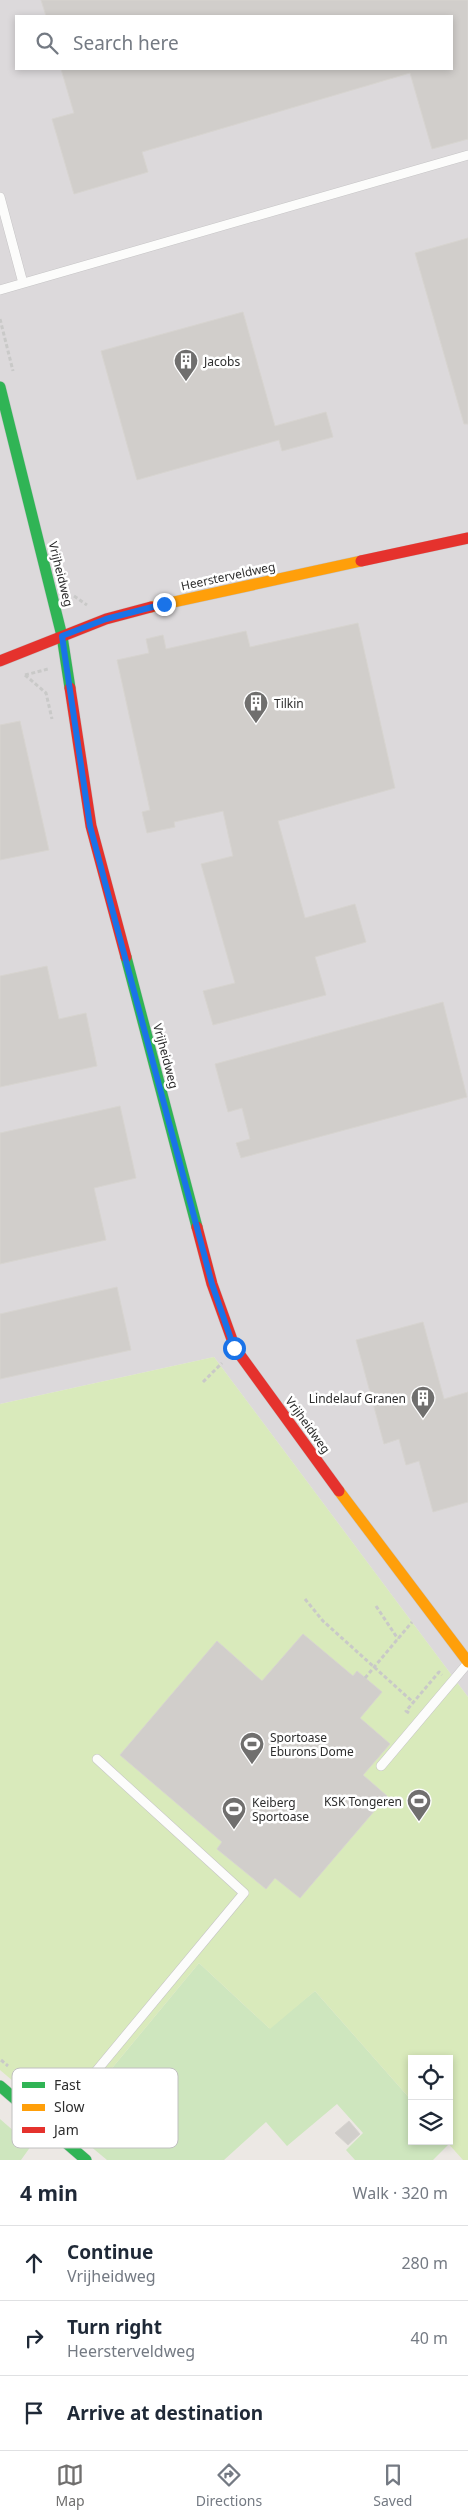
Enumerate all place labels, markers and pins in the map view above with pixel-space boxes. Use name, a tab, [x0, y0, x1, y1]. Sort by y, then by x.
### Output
building icon: Jacobs	[173, 348, 199, 382]
place label: Jacobs	[203, 353, 240, 370]
building icon: Tilkin	[243, 690, 269, 724]
place label: Tilkin	[274, 695, 304, 712]
building icon: Lindelauf Granen	[410, 1385, 436, 1419]
place label: Lindelauf Granen	[309, 1390, 406, 1407]
place label: Sportoase Eburons Dome	[270, 1729, 354, 1760]
sports icon: Sportoase Eburons Dome	[239, 1731, 265, 1765]
sports icon: KSK Tongeren	[406, 1788, 432, 1822]
place label: KSK Tongeren	[324, 1793, 402, 1810]
place label: Keiberg Sportoase	[252, 1794, 309, 1825]
sports icon: Keiberg Sportoase	[221, 1796, 247, 1830]

